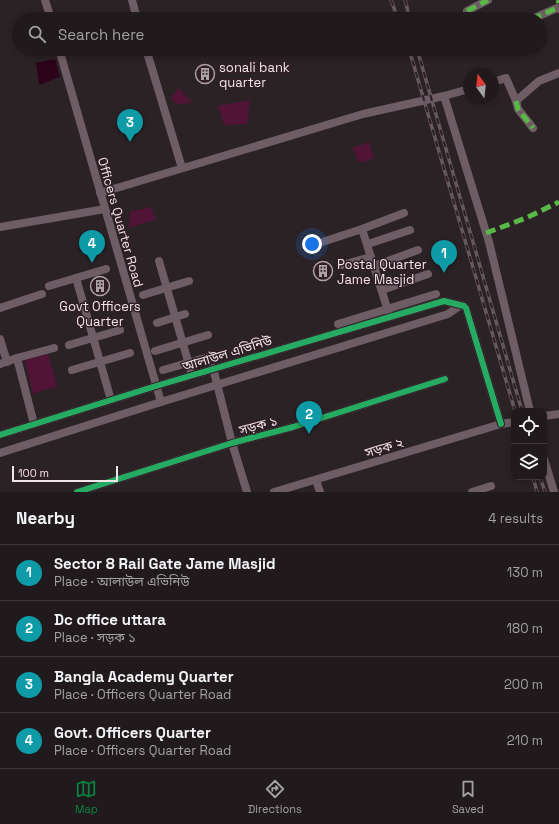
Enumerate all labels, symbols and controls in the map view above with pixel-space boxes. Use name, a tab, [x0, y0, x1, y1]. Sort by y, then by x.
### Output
search box	[12, 12, 547, 56]
icon: search	[26, 23, 48, 45]
text: Search here	[58, 25, 144, 44]
place label: sonali bank quarter	[219, 59, 290, 91]
building icon: sonali bank quarter	[194, 63, 216, 85]
north arrow	[463, 68, 499, 104]
pin: 3	[117, 109, 143, 142]
street label: Officers Quarter Road	[94, 155, 147, 289]
pin: 4	[79, 230, 105, 263]
your location	[302, 234, 322, 254]
pin: 1	[431, 240, 457, 273]
place label: Postal Quarter Jame Masjid	[337, 256, 427, 288]
building icon: Postal Quarter Jame Masjid	[312, 260, 334, 282]
building icon: Govt Officers Quarter	[89, 275, 111, 297]
place label: Govt Officers Quarter	[59, 298, 141, 330]
street label: আলাউল এভিনিউ	[179, 332, 275, 375]
pin: 2	[296, 401, 322, 434]
map controls	[511, 408, 547, 480]
button: locate	[511, 408, 547, 444]
street label: সড়ক ১	[236, 412, 279, 439]
street label: সড়ক ২	[362, 434, 406, 462]
button: layers	[511, 444, 547, 480]
scale bar	[12, 464, 118, 483]
text: 100 m	[18, 466, 49, 480]
text: Nearby	[16, 507, 75, 529]
text: 4 results	[488, 510, 543, 527]
text: Sector 8 Rail Gate Jame Masjid	[54, 554, 276, 573]
text: 1	[26, 564, 32, 581]
text: 130 m	[507, 564, 543, 581]
text: Place · আলাউল এভিনিউ	[54, 573, 190, 590]
text: Dc office uttara	[54, 610, 166, 629]
text: 2	[25, 620, 33, 637]
text: 180 m	[507, 620, 543, 637]
text: Place · সড়ক ১	[54, 629, 136, 646]
text: Bangla Academy Quarter	[54, 667, 234, 686]
text: 3	[25, 676, 33, 693]
text: 200 m	[504, 676, 543, 693]
text: Place · Officers Quarter Road	[54, 686, 231, 703]
text: Govt. Officers Quarter	[54, 723, 211, 742]
text: 4	[25, 732, 33, 749]
text: 210 m	[507, 732, 543, 749]
text: Place · Officers Quarter Road	[54, 742, 231, 759]
tab: Map	[75, 778, 98, 816]
tab: Directions	[248, 778, 302, 816]
tab: Saved	[452, 778, 484, 816]

